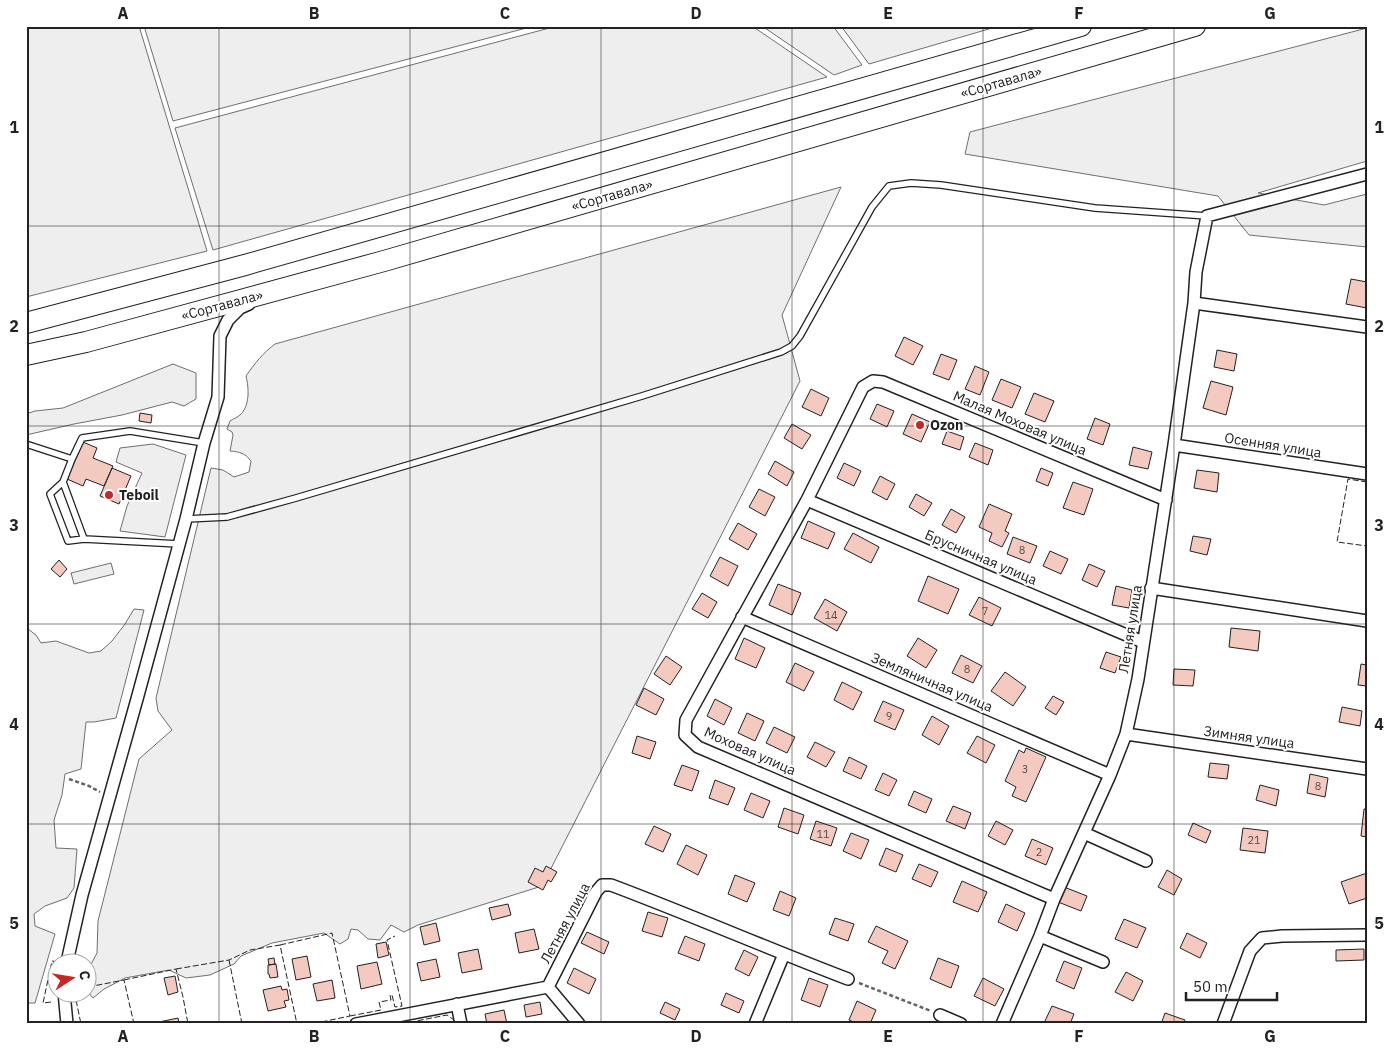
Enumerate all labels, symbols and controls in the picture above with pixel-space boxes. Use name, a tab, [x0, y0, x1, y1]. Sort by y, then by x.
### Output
text: A	[118, 3, 129, 23]
text: B	[309, 3, 320, 23]
text: C	[500, 3, 510, 23]
text: D	[690, 3, 702, 23]
text: E	[883, 3, 893, 23]
text: F	[1074, 3, 1084, 23]
text: G	[1264, 3, 1276, 23]
street label: «Сортавала»	[958, 62, 1044, 102]
text: 1	[9, 117, 19, 137]
text: 1	[1374, 117, 1384, 137]
street label: «Сортавала»	[569, 175, 655, 215]
street label: «Сортавала»	[179, 286, 265, 324]
text: 2	[9, 316, 19, 336]
text: 2	[1374, 316, 1384, 336]
street label: Малая Моховая улица	[950, 387, 1090, 460]
place label: Ozon	[930, 416, 963, 434]
marker: Ozon	[914, 419, 926, 431]
street label: Осенняя улица	[1223, 428, 1323, 462]
place label: Teboil	[119, 486, 159, 504]
marker: Teboil	[103, 489, 115, 501]
text: 3	[9, 515, 19, 535]
text: 3	[1374, 515, 1384, 535]
street label: Брусничная улица	[922, 525, 1040, 589]
house number: 8	[1019, 543, 1025, 557]
street label: Летняя улица	[1114, 583, 1146, 674]
house number: 7	[982, 604, 988, 618]
house number: 14	[824, 608, 838, 622]
street label: Земляничная улица	[868, 648, 996, 716]
house number: 8	[964, 662, 970, 676]
house number: 9	[886, 709, 892, 723]
text: 4	[9, 714, 19, 734]
text: 4	[1374, 714, 1384, 734]
street label: Зимняя улица	[1202, 722, 1296, 752]
street label: Моховая улица	[701, 723, 799, 779]
house number: 3	[1022, 762, 1028, 776]
house number: 8	[1315, 779, 1321, 793]
house number: 11	[816, 827, 830, 841]
house number: 21	[1247, 833, 1261, 847]
house number: 2	[1036, 845, 1042, 859]
street label: Летняя улица	[536, 879, 594, 967]
text: 5	[9, 913, 19, 933]
text: 5	[1374, 913, 1384, 933]
north arrow	[48, 952, 98, 1002]
text: С	[75, 969, 94, 982]
scale bar	[1186, 970, 1277, 1002]
text: 50 m	[1193, 977, 1228, 996]
text: A	[118, 1026, 129, 1046]
text: B	[309, 1026, 320, 1046]
text: C	[500, 1026, 510, 1046]
text: D	[690, 1026, 702, 1046]
text: E	[883, 1026, 893, 1046]
text: F	[1074, 1026, 1084, 1046]
text: G	[1264, 1026, 1276, 1046]

